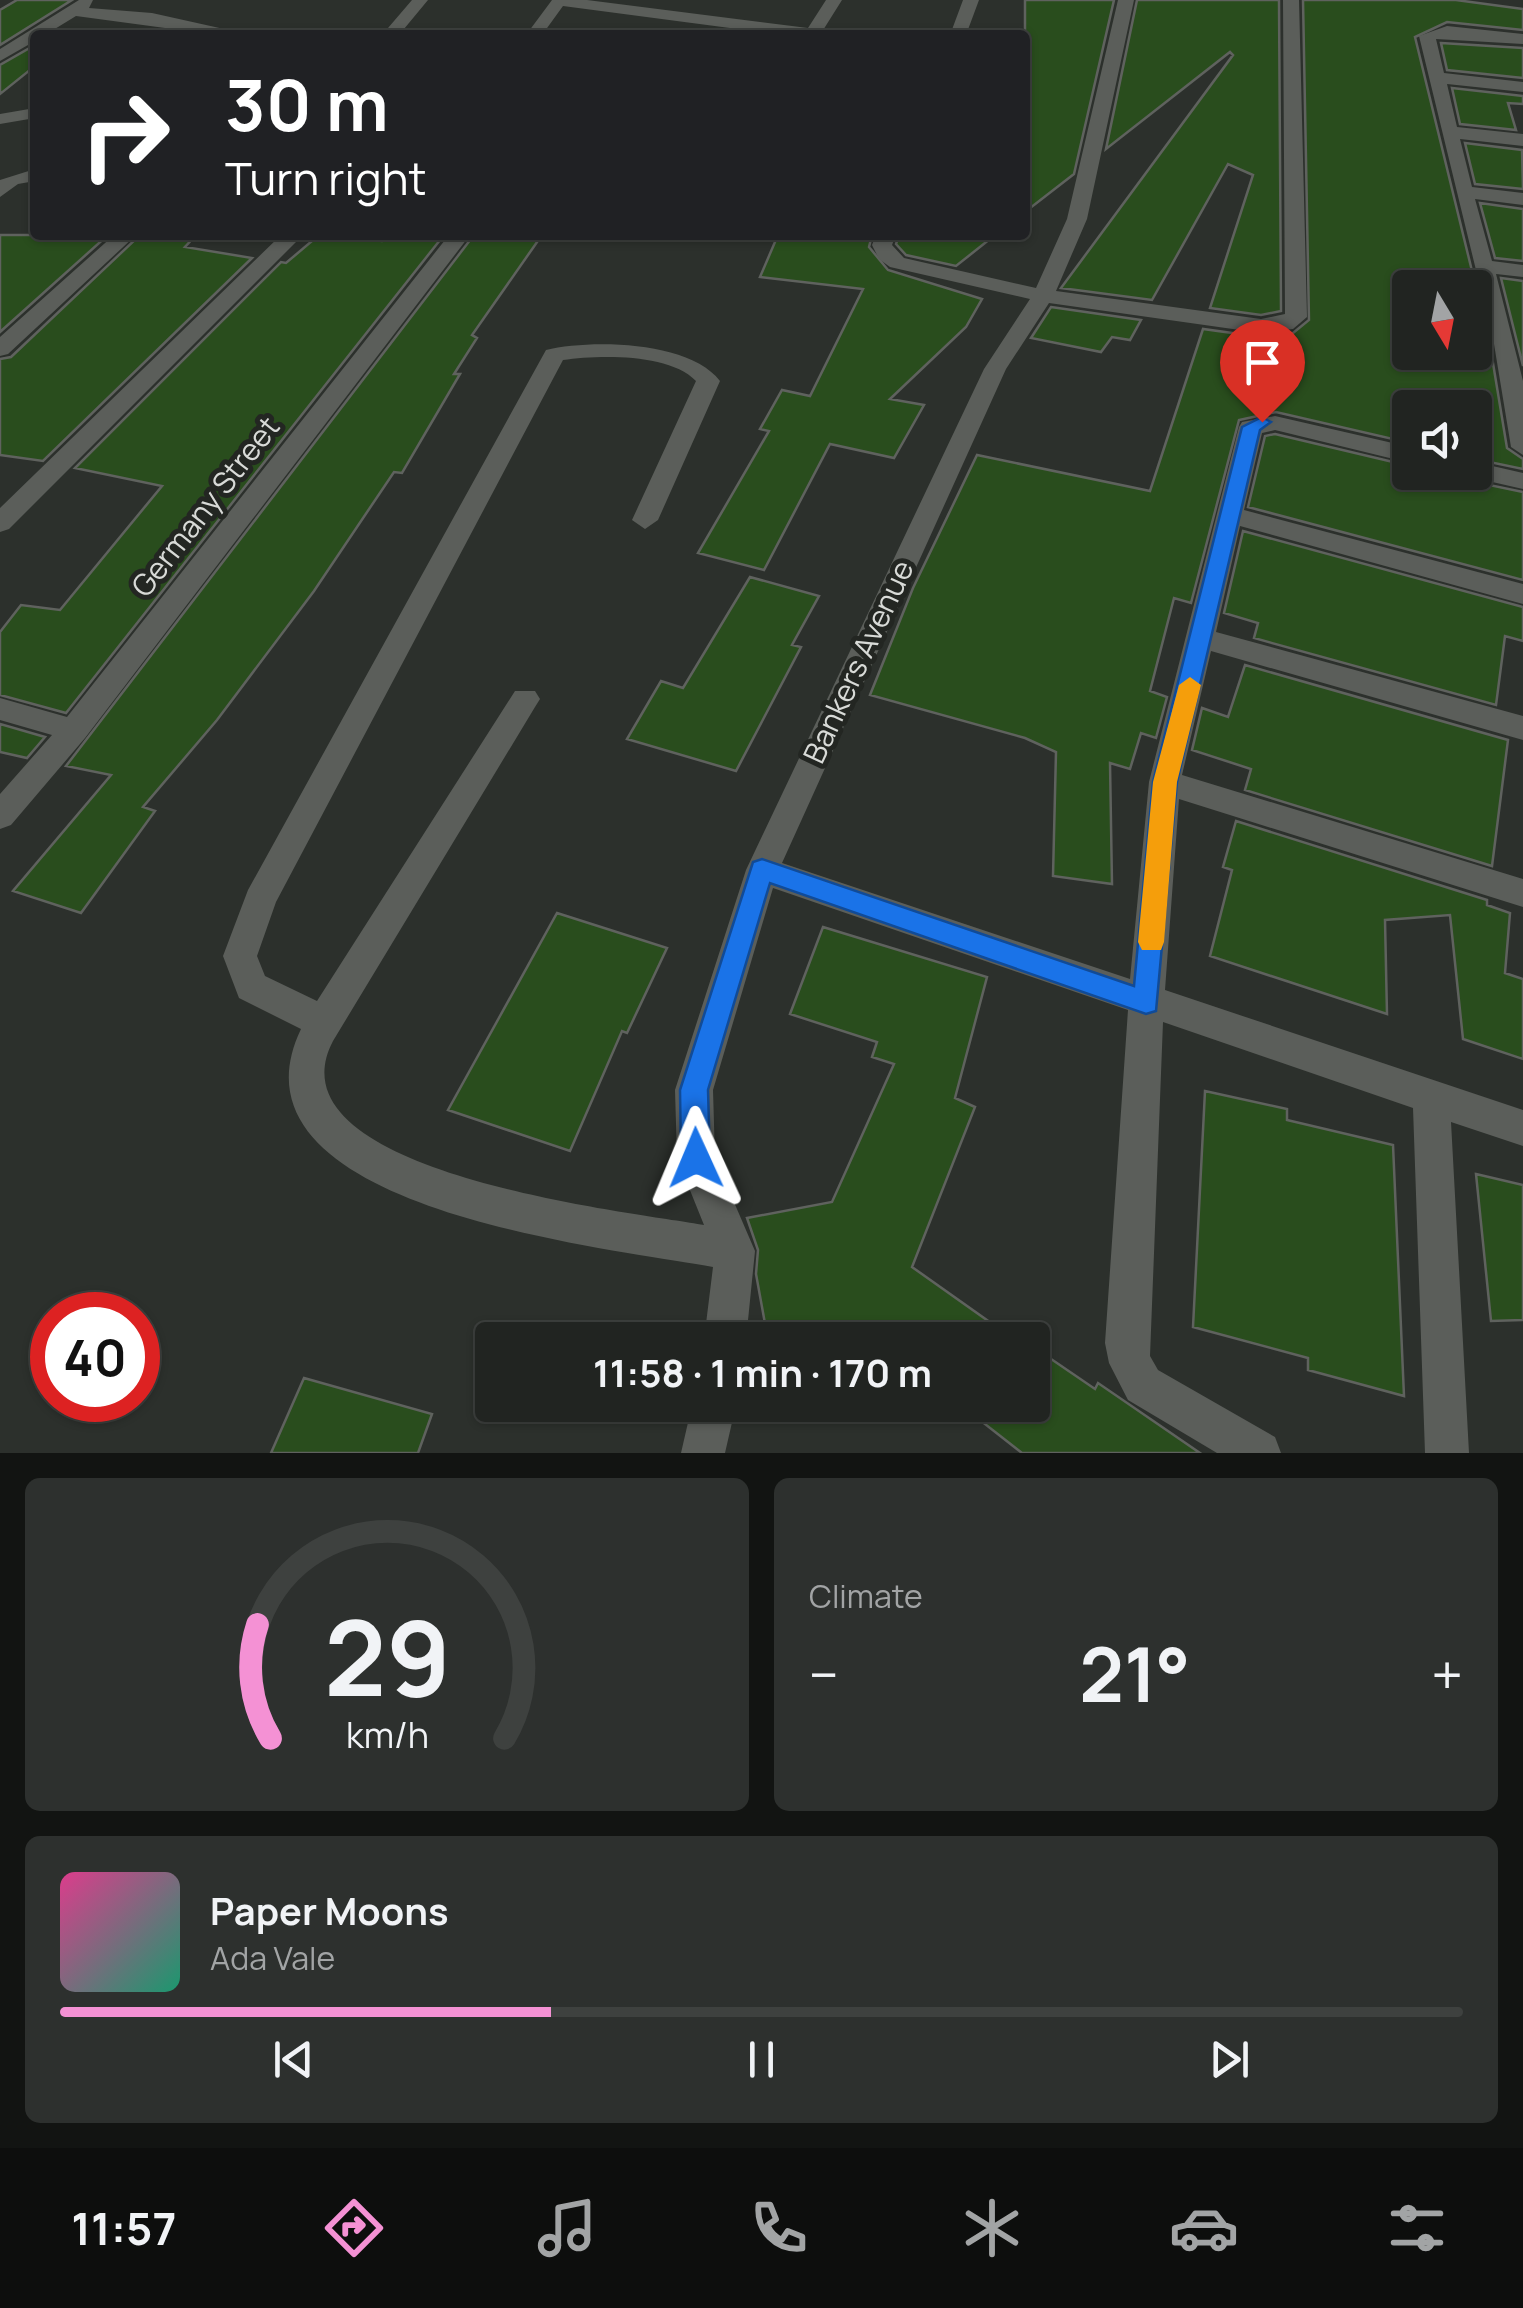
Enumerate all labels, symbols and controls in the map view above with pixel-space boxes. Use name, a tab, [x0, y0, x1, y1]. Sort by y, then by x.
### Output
text: 30 m	[225, 56, 389, 152]
icon: right	[60, 70, 190, 200]
text: Turn right	[225, 147, 426, 209]
north arrow	[1392, 270, 1492, 370]
map controls	[1392, 270, 1492, 490]
pin	[1220, 320, 1305, 423]
icon: arrive	[1235, 335, 1290, 390]
button: sound	[1392, 390, 1492, 490]
street label: Germany Street	[121, 407, 288, 605]
street label: Bankers Avenue	[793, 553, 923, 770]
position arrow	[644, 1106, 748, 1210]
speed limit sign: 40	[30, 1292, 160, 1422]
text: 11:58 · 1 min · 170 m	[593, 1346, 932, 1398]
text: Climate	[809, 1574, 923, 1618]
text: 29	[324, 1585, 450, 1727]
text: 21°	[1079, 1622, 1191, 1725]
text: −	[809, 1636, 839, 1712]
text: +	[1431, 1636, 1463, 1712]
text: km/h	[345, 1710, 429, 1759]
text: Paper Moons	[210, 1884, 449, 1936]
text: Ada Vale	[210, 1936, 335, 1980]
icon: previous	[266, 2032, 321, 2087]
icon: pause	[734, 2032, 789, 2087]
icon: next	[1202, 2032, 1257, 2087]
icon: directions	[319, 2193, 389, 2263]
icon: music	[532, 2193, 602, 2263]
icon: phone	[744, 2193, 814, 2263]
icon: climate	[957, 2193, 1027, 2263]
icon: car	[1169, 2193, 1239, 2263]
icon: filters	[1382, 2193, 1452, 2263]
text: 11:57	[71, 2197, 176, 2259]

